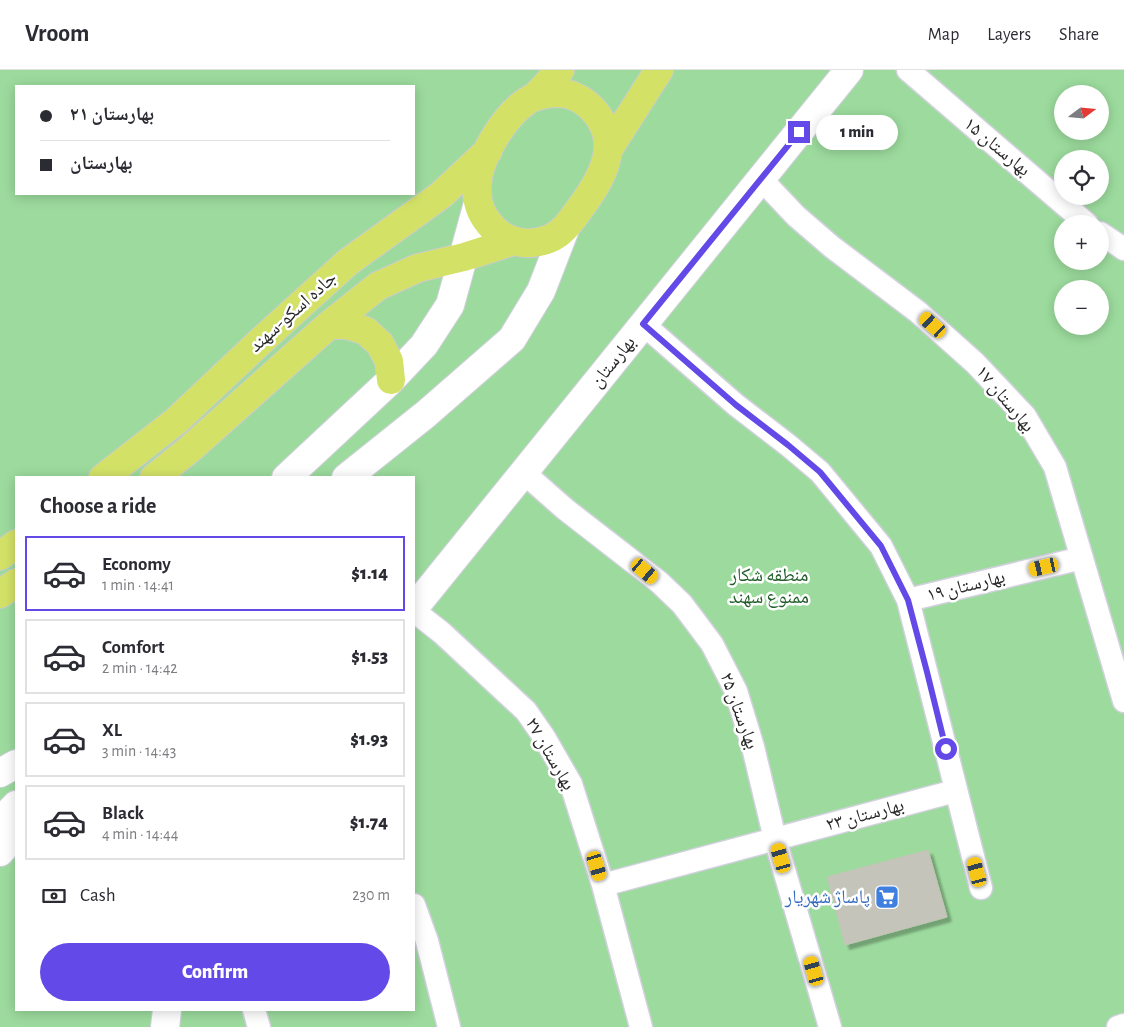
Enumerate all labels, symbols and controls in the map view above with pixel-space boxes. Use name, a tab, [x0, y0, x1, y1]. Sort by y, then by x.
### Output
text: Vroom	[25, 22, 89, 46]
text: Map	[928, 26, 959, 44]
text: Layers	[987, 26, 1031, 44]
text: Share	[1059, 26, 1099, 44]
north arrow	[1054, 85, 1109, 140]
map controls	[1054, 85, 1109, 335]
text: بهارستان ۲۱	[70, 105, 154, 124]
callout: 1 min	[816, 114, 899, 150]
street label: بهارستان ۱۵	[960, 114, 1034, 181]
route end	[788, 121, 810, 143]
text: 1 min	[840, 124, 874, 140]
button: locate	[1054, 150, 1109, 205]
text: بهارستان	[70, 154, 133, 173]
button: +	[1054, 215, 1109, 270]
street label: جاده اسکو-سهند	[246, 268, 341, 357]
button: −	[1054, 280, 1109, 335]
car	[916, 309, 949, 341]
street label: بهارستان	[587, 333, 640, 392]
street label: بهارستان ۱۷	[971, 362, 1038, 436]
text: Choose a ride	[40, 495, 156, 517]
icon: car	[42, 551, 87, 596]
text: Economy	[102, 555, 171, 574]
car	[628, 556, 661, 586]
car	[1027, 556, 1060, 578]
text: $1.14	[351, 564, 388, 583]
park label: منطقه شکار ممنوع سهند	[729, 566, 809, 608]
street label: بهارستان ۱۹	[925, 567, 1007, 606]
text: 1 min · 14:41	[102, 577, 174, 593]
icon: car	[42, 634, 87, 679]
text: Comfort	[102, 638, 164, 657]
text: $1.53	[351, 647, 388, 666]
text: 2 min · 14:42	[102, 660, 178, 676]
street label: بهارستان ۲۵	[715, 670, 762, 752]
street label: بهارستان ۲۷	[521, 715, 578, 794]
icon: car	[42, 717, 87, 762]
text: XL	[102, 721, 122, 740]
text: $1.93	[350, 730, 388, 749]
route start	[935, 738, 957, 760]
text: 3 min · 14:43	[102, 743, 176, 759]
street label: بهارستان ۲۳	[824, 795, 906, 836]
icon: car	[42, 800, 87, 845]
text: Black	[102, 804, 144, 823]
text: $1.74	[350, 813, 388, 832]
text: 4 min · 14:44	[102, 826, 178, 842]
car	[769, 842, 792, 874]
car	[585, 849, 608, 883]
car	[965, 856, 988, 888]
icon: cash	[40, 882, 68, 910]
supermarket icon: پاساژ شهریار	[874, 884, 900, 910]
text: Cash	[80, 886, 116, 905]
text: 230 m	[352, 887, 390, 903]
place label: پاساژ شهریار	[784, 888, 870, 908]
button: Confirm	[40, 943, 390, 1001]
car	[802, 955, 825, 987]

